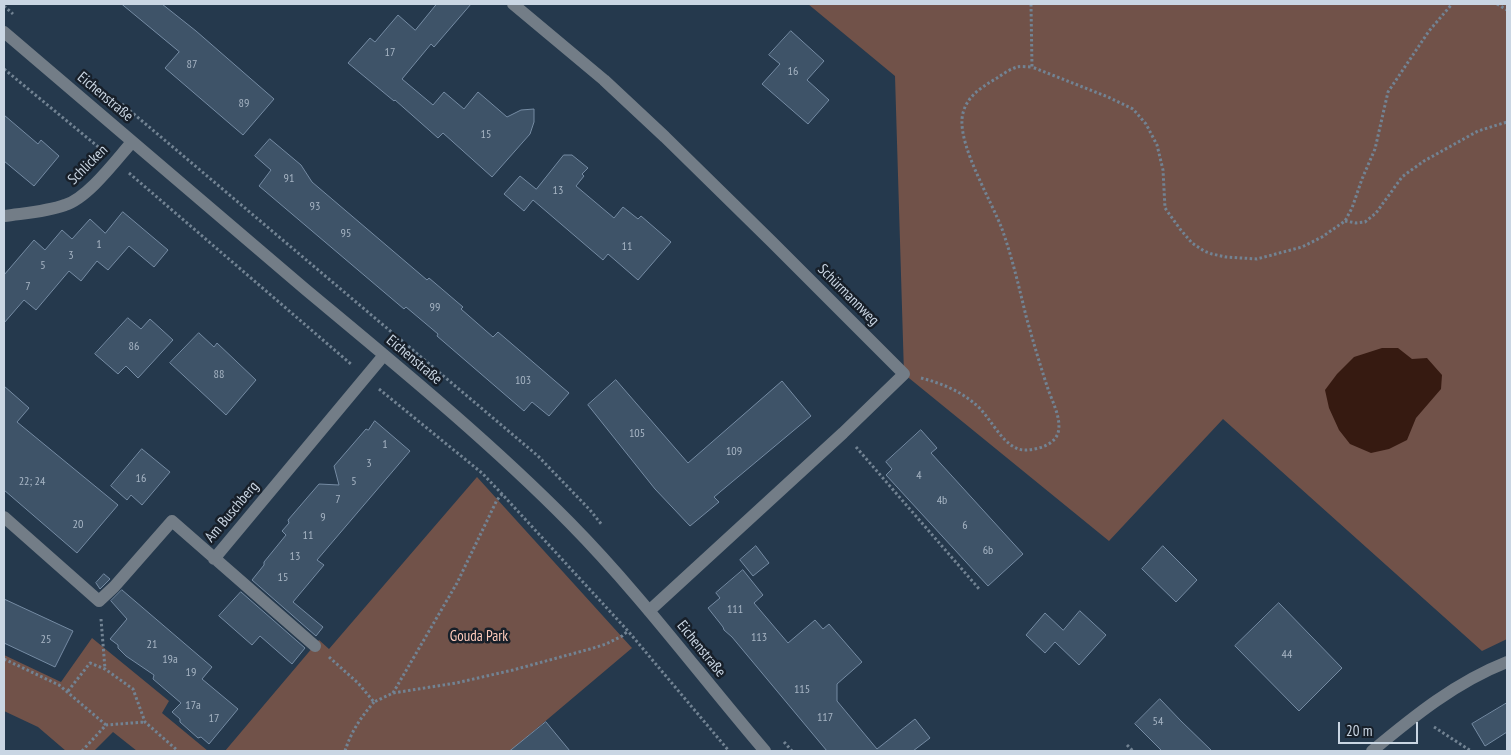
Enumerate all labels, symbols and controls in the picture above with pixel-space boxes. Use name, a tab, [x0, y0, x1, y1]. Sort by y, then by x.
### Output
house number: 17	[385, 46, 395, 60]
house number: 87	[187, 58, 197, 72]
house number: 16	[788, 65, 798, 79]
street label: Eichenstraße	[73, 68, 137, 126]
house number: 89	[239, 97, 249, 111]
house number: 15	[481, 128, 491, 142]
street label: Schlicken	[64, 141, 112, 189]
house number: 91	[284, 172, 294, 186]
house number: 13	[553, 184, 563, 198]
house number: 93	[310, 200, 320, 214]
house number: 95	[341, 227, 351, 241]
house number: 1	[96, 238, 102, 252]
house number: 11	[622, 240, 632, 254]
house number: 3	[68, 249, 74, 263]
house number: 5	[40, 259, 46, 273]
street label: Schürmannweg	[814, 261, 882, 329]
house number: 7	[25, 280, 31, 294]
house number: 99	[430, 301, 440, 315]
street label: Eichenstraße	[382, 331, 446, 389]
house number: 86	[129, 340, 139, 354]
house number: 88	[214, 368, 224, 382]
house number: 103	[515, 374, 531, 388]
house number: 105	[629, 427, 645, 441]
house number: 1	[382, 438, 388, 452]
house number: 109	[726, 445, 742, 459]
house number: 3	[366, 457, 372, 471]
house number: 4	[916, 469, 922, 483]
house number: 16	[136, 472, 146, 486]
house number: 22; 24	[19, 475, 45, 489]
house number: 5	[351, 475, 357, 489]
street label: Am Buschberg	[201, 478, 263, 546]
house number: 7	[335, 493, 341, 507]
house number: 4b	[937, 494, 947, 508]
house number: 9	[320, 511, 326, 525]
house number: 20	[73, 518, 83, 532]
house number: 6	[962, 519, 968, 533]
house number: 11	[303, 529, 313, 543]
house number: 6b	[983, 544, 993, 558]
house number: 13	[290, 550, 300, 564]
house number: 15	[278, 571, 288, 585]
house number: 111	[727, 603, 743, 617]
street label: Eichenstraße	[673, 617, 729, 681]
park label: Gouda Park	[450, 628, 508, 646]
house number: 113	[751, 631, 767, 645]
house number: 25	[41, 633, 51, 647]
house number: 21	[147, 638, 157, 652]
house number: 44	[1282, 648, 1292, 662]
house number: 19a	[162, 653, 178, 667]
house number: 19	[186, 666, 196, 680]
house number: 115	[794, 683, 810, 697]
house number: 17a	[185, 699, 201, 713]
house number: 117	[817, 711, 833, 725]
house number: 17	[209, 712, 219, 726]
scale bar	[1341, 712, 1421, 744]
house number: 54	[1153, 715, 1163, 729]
text: 20 m	[1346, 721, 1372, 740]

